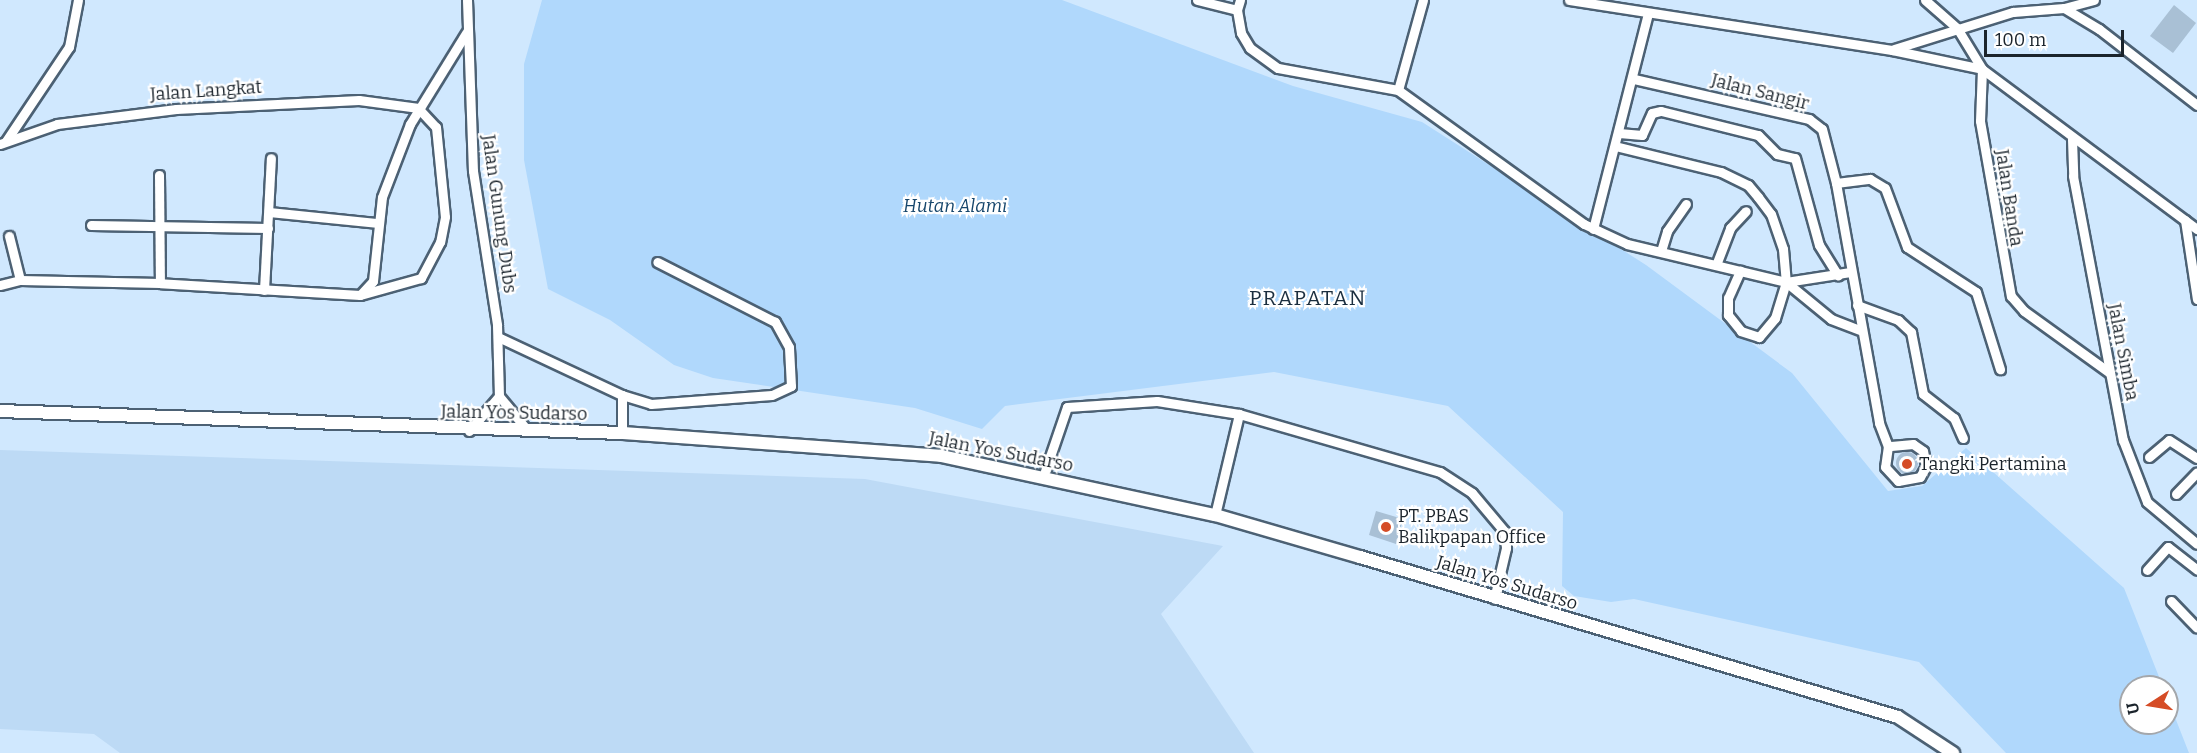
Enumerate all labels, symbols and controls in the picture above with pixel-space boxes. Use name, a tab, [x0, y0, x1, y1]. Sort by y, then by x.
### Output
scale bar	[1987, 18, 2126, 56]
text: 100 m	[1995, 29, 2046, 51]
street label: Jalan Sangir	[1709, 69, 1811, 115]
street label: Jalan Langkat	[149, 76, 263, 106]
street label: Jalan Gunung Dubs	[477, 133, 521, 295]
street label: Jalan Banda	[1991, 148, 2027, 248]
park label: Hutan Alami	[903, 195, 1007, 217]
district label: PRAPATAN	[1249, 285, 1367, 311]
street label: Jalan Simba	[2103, 302, 2143, 402]
street label: Jalan Yos Sudarso	[441, 401, 587, 425]
street label: Jalan Yos Sudarso	[927, 427, 1075, 477]
place label: Tangki Pertamina	[1919, 453, 2067, 475]
marker: Tangki Pertamina	[1900, 457, 1914, 471]
place label: PT. PBAS Balikpapan Office	[1398, 506, 1546, 548]
marker: PT. PBAS Balikpapan Office	[1379, 520, 1393, 534]
street label: Jalan Yos Sudarso	[1434, 551, 1580, 615]
north arrow	[2119, 675, 2179, 735]
text: U	[2122, 701, 2143, 716]

